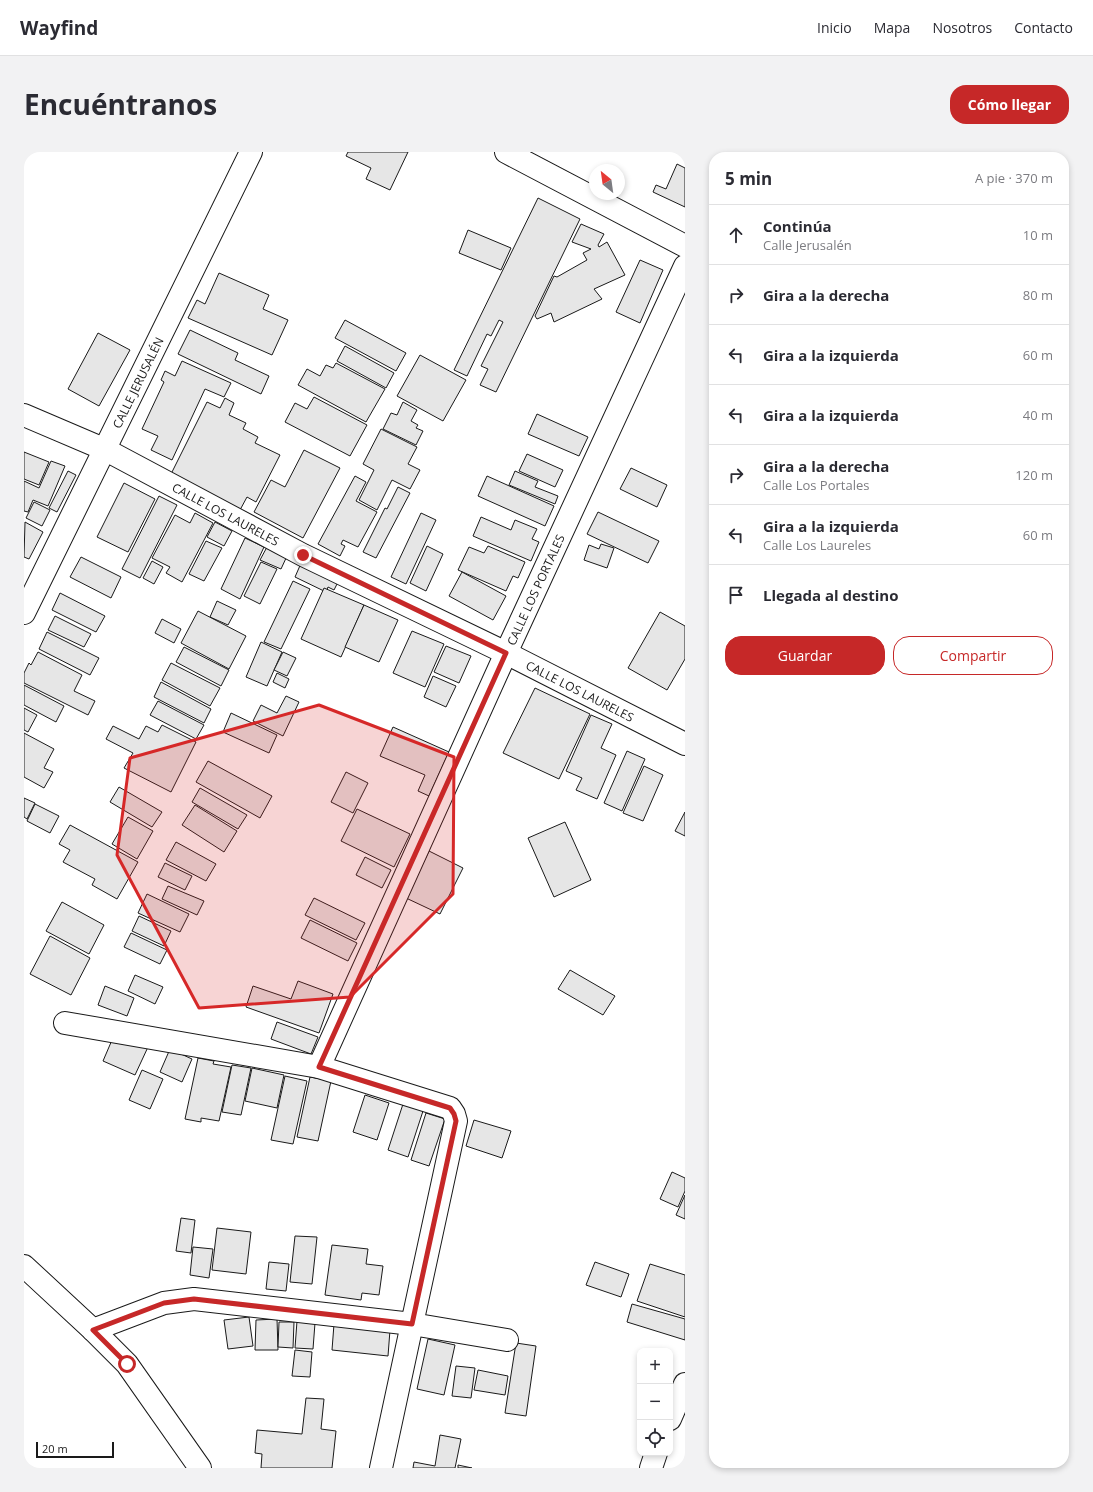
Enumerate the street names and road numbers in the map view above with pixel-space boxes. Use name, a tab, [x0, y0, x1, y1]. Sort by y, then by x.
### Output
street label: CALLE JERUSALÉN	[108, 334, 167, 431]
street label: CALLE LOS LAURELES	[169, 478, 282, 549]
street label: CALLE LOS PORTALES	[502, 531, 568, 648]
street label: CALLE LOS LAURELES	[523, 656, 637, 725]

